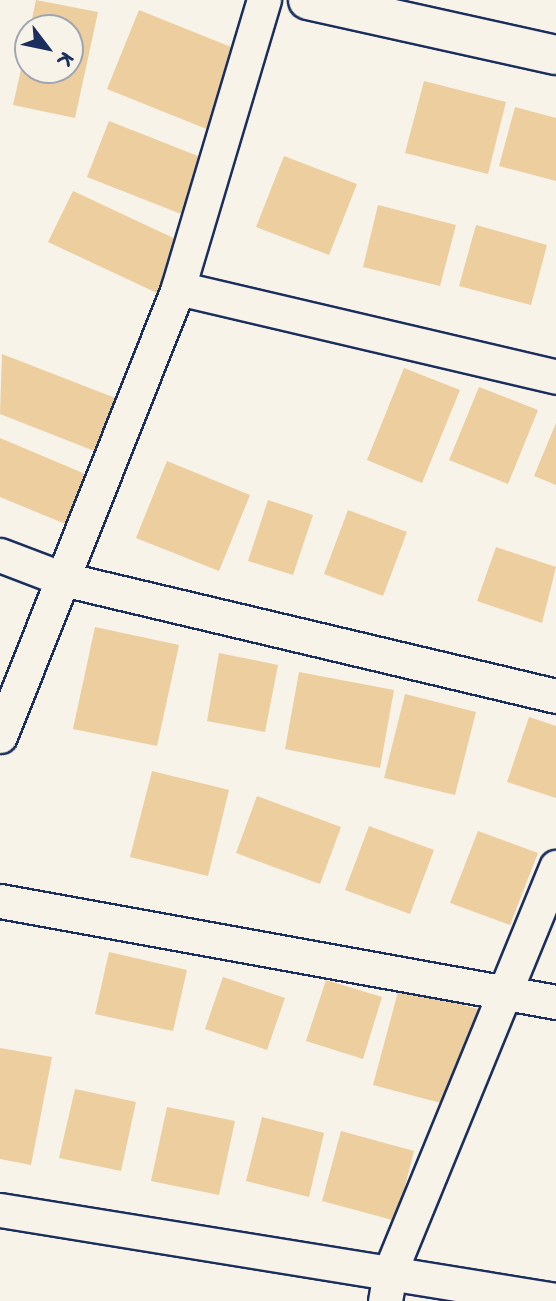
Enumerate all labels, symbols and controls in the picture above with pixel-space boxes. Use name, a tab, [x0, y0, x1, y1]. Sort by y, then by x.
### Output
north arrow	[14, 14, 84, 84]
text: K	[52, 47, 80, 71]

